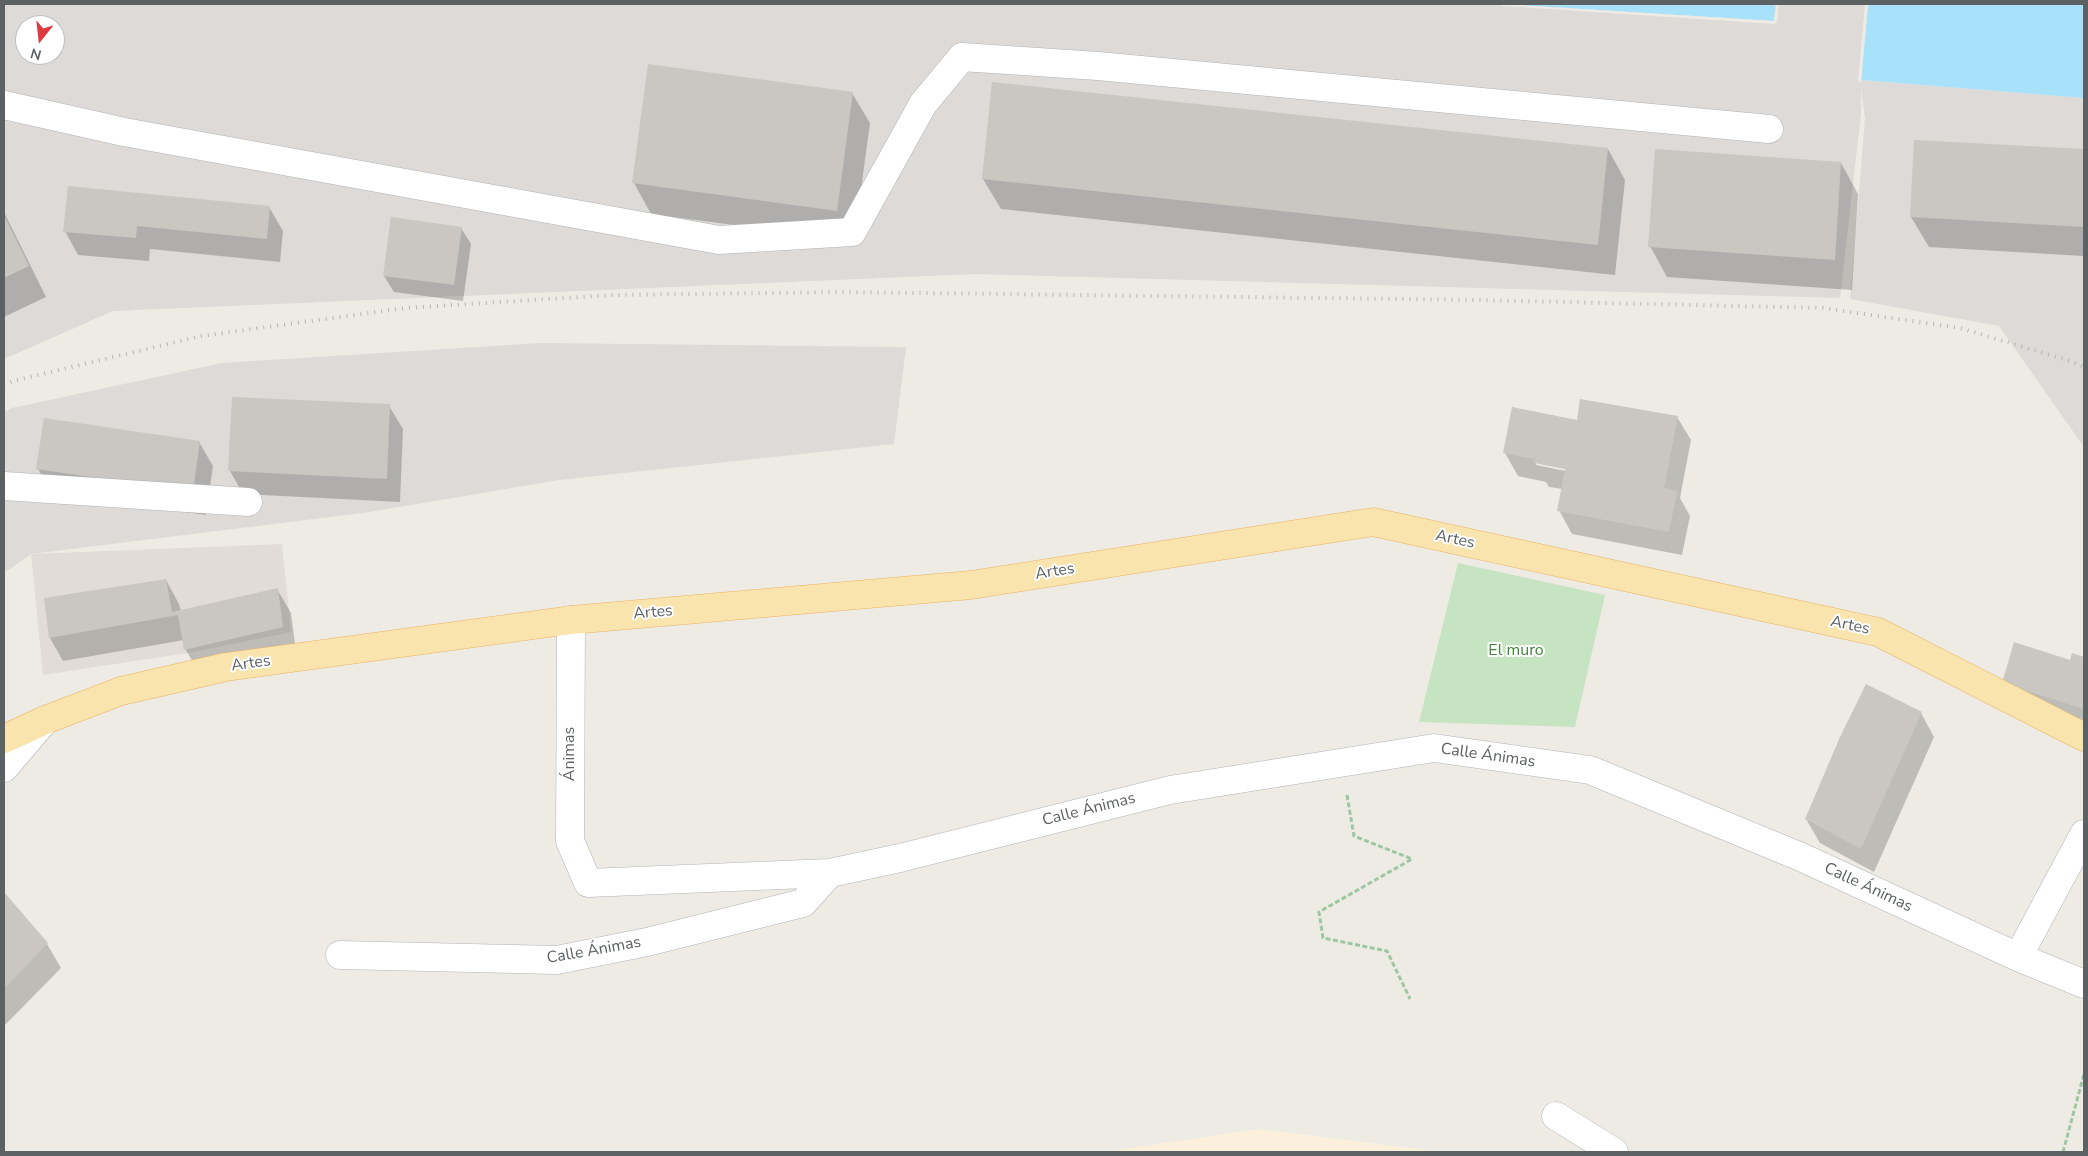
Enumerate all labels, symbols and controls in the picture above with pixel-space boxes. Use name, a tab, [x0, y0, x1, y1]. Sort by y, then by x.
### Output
north arrow	[15, 15, 65, 65]
text: N	[28, 43, 44, 65]
street label: Artes	[1434, 526, 1476, 554]
street label: Artes	[1034, 559, 1076, 585]
street label: Artes	[632, 602, 674, 624]
street label: Artes	[1829, 612, 1871, 640]
park label: El muro	[1488, 641, 1544, 661]
street label: Artes	[230, 652, 272, 676]
street label: Ánimas	[560, 727, 580, 781]
street label: Calle Ánimas	[1439, 740, 1537, 772]
street label: Calle Ánimas	[1040, 789, 1138, 831]
street label: Calle Ánimas	[1821, 859, 1915, 917]
street label: Calle Ánimas	[545, 933, 643, 969]

